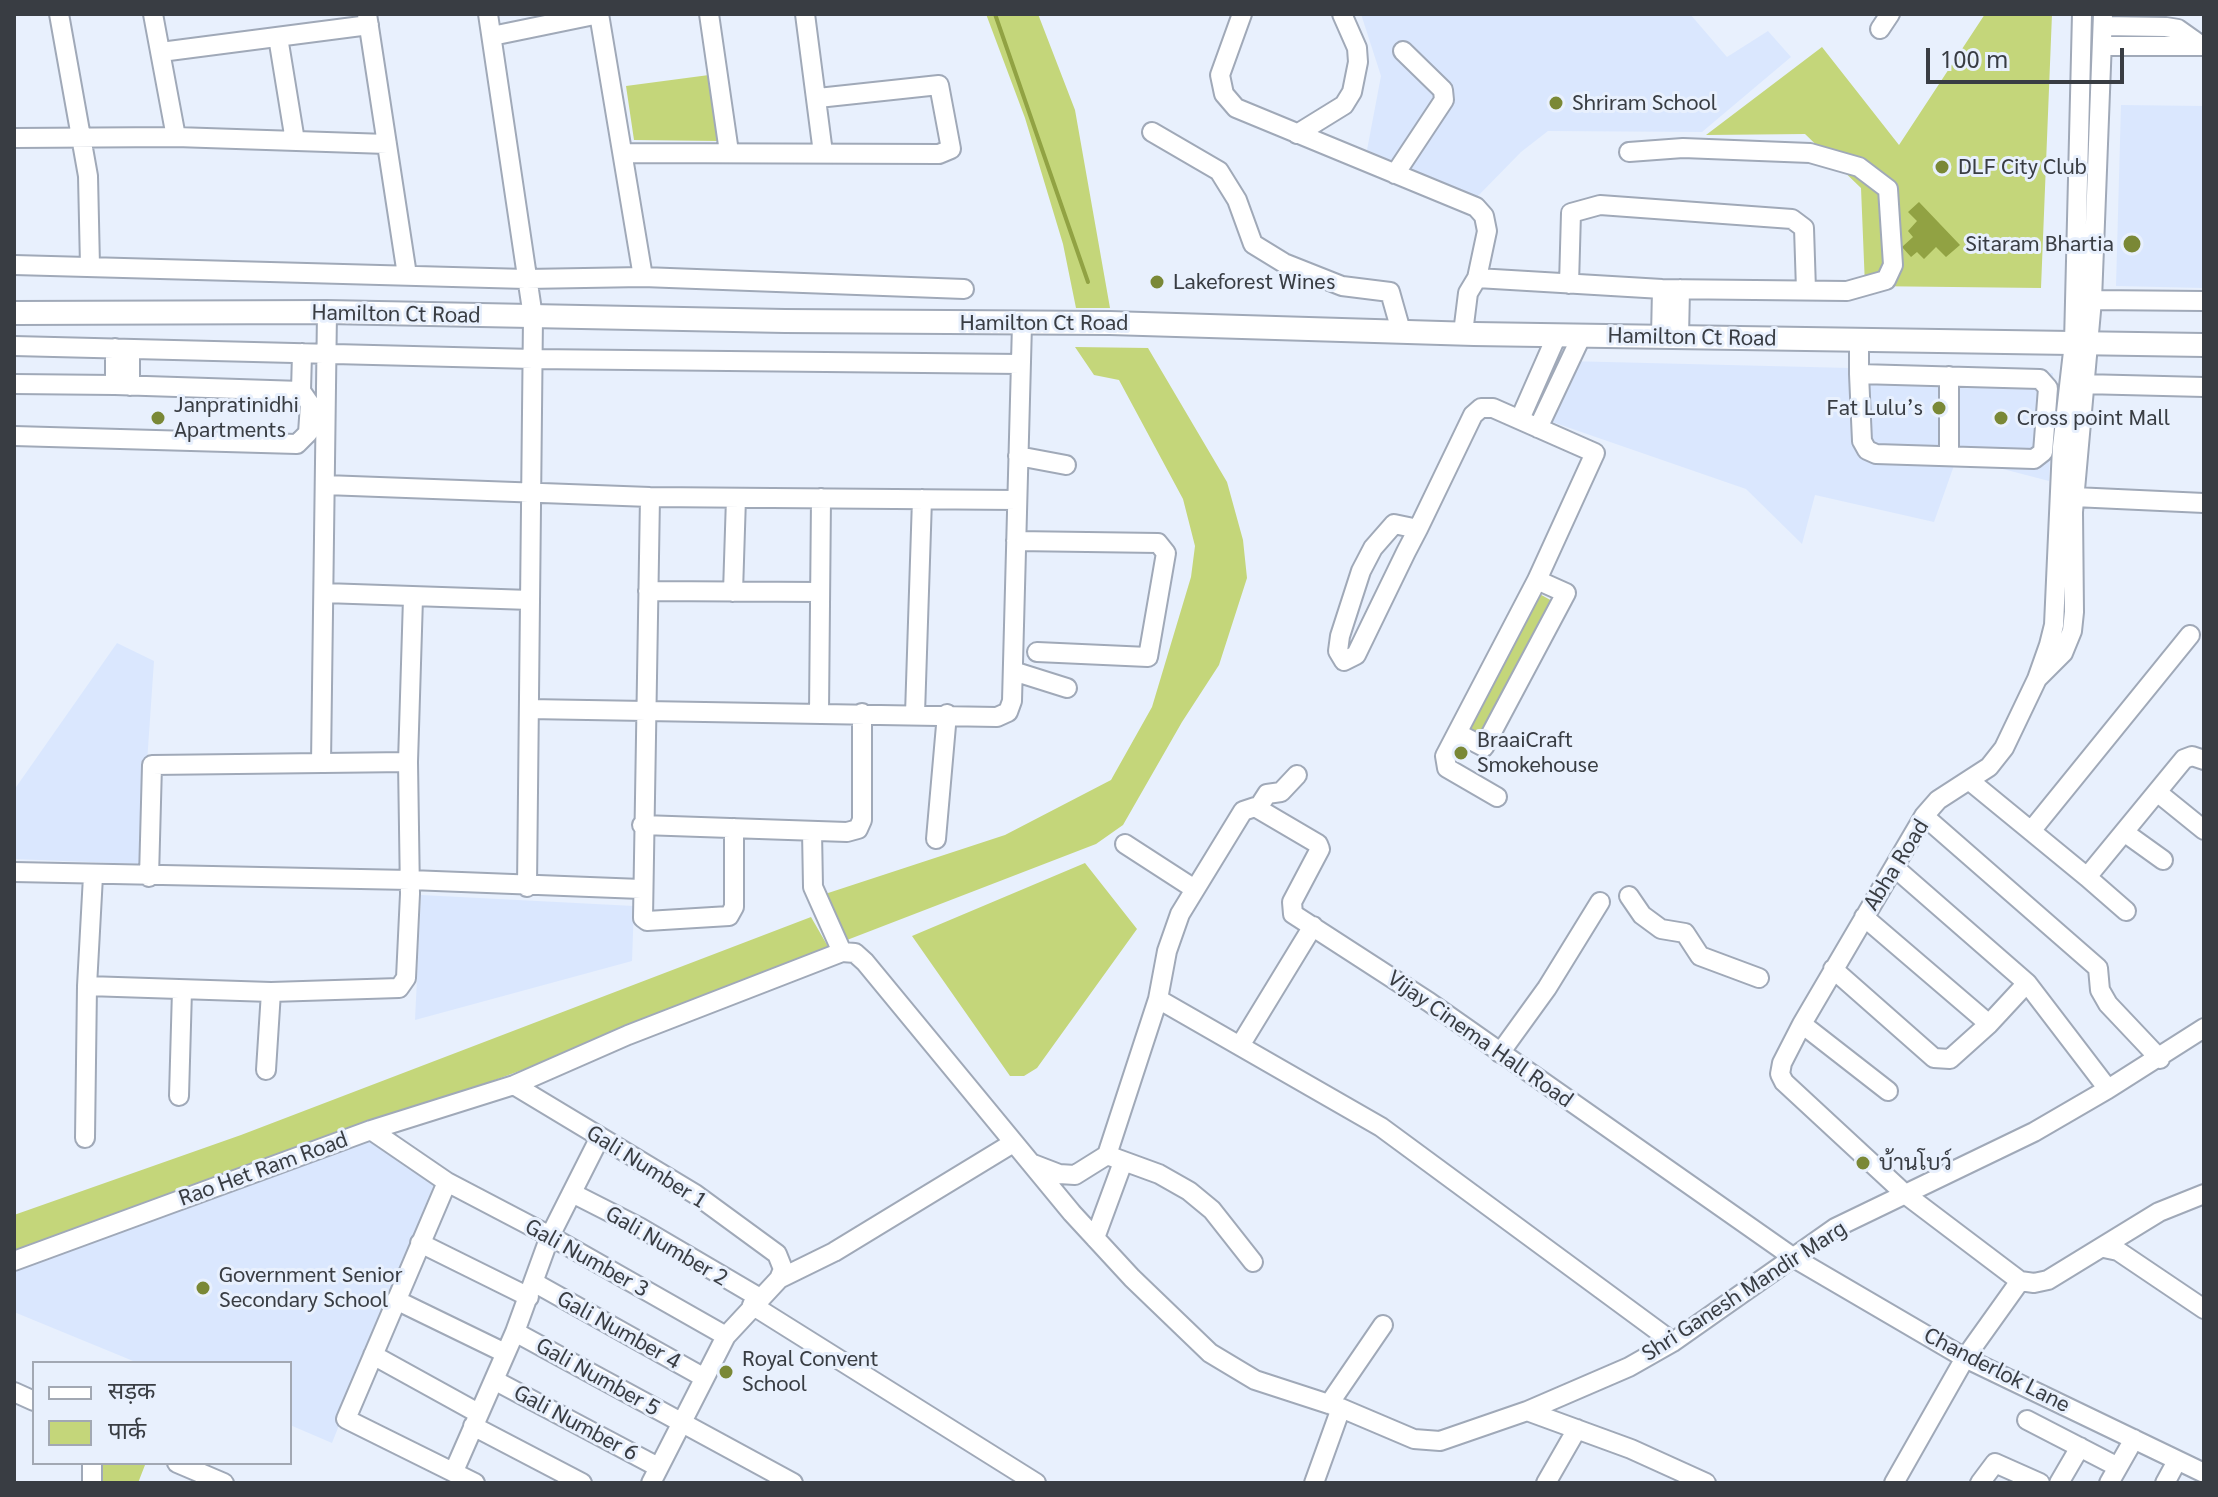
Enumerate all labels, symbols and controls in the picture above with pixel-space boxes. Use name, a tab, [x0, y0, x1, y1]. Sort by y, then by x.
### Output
scale bar	[1930, 32, 2128, 82]
text: 100 m	[1940, 46, 2008, 78]
place label: Shriram School	[1572, 90, 1728, 116]
marker: Shriram School	[1547, 94, 1565, 112]
place label: DLF City Club	[1958, 154, 2094, 180]
marker: DLF City Club	[1933, 158, 1951, 176]
place label: Sitaram Bhartia	[1953, 231, 2114, 257]
marker: Sitaram Bhartia	[2121, 233, 2143, 255]
place label: Lakeforest Wines	[1173, 269, 1350, 295]
marker: Lakeforest Wines	[1148, 273, 1166, 291]
street label: Hamilton Ct Road	[305, 299, 487, 329]
street label: Hamilton Ct Road	[953, 310, 1135, 336]
street label: Hamilton Ct Road	[1601, 322, 1783, 352]
place label: Janpratinidhi Apartments	[174, 392, 306, 444]
place label: Fat Lulu’s	[1824, 395, 1923, 421]
marker: Fat Lulu’s	[1930, 399, 1948, 417]
place label: Cross point Mall	[2017, 405, 2183, 431]
marker: Janpratinidhi Apartments	[149, 409, 167, 427]
marker: Cross point Mall	[1992, 409, 2010, 427]
place label: BraaiCraft Smokehouse	[1477, 727, 1611, 778]
marker: BraaiCraft Smokehouse	[1452, 744, 1470, 762]
street label: Abha Road	[1855, 810, 1937, 920]
street label: Vijay Cinema Hall Road	[1376, 960, 1584, 1118]
street label: Gali Number 1	[577, 1116, 717, 1218]
street label: Rao Het Ram Road	[168, 1124, 358, 1214]
place label: บ้านโบว์	[1879, 1150, 1952, 1176]
marker: บ้านโบว์	[1854, 1154, 1872, 1172]
street label: Gali Number 2	[596, 1197, 738, 1295]
street label: Shri Ganesh Mandir Marg	[1626, 1208, 1862, 1374]
street label: Gali Number 3	[515, 1210, 659, 1306]
place label: Government Senior Secondary School	[219, 1262, 421, 1314]
marker: Government Senior Secondary School	[194, 1279, 212, 1297]
street label: Gali Number 4	[547, 1282, 691, 1378]
street label: Chanderlok Lane	[1913, 1319, 2081, 1421]
street label: Gali Number 5	[526, 1329, 670, 1425]
place label: Royal Convent School	[742, 1346, 889, 1398]
legend	[32, 1361, 292, 1465]
marker: Royal Convent School	[717, 1363, 735, 1381]
street label: Gali Number 6	[504, 1376, 648, 1470]
text: सड़क	[108, 1377, 156, 1409]
text: पार्क	[108, 1417, 146, 1449]

